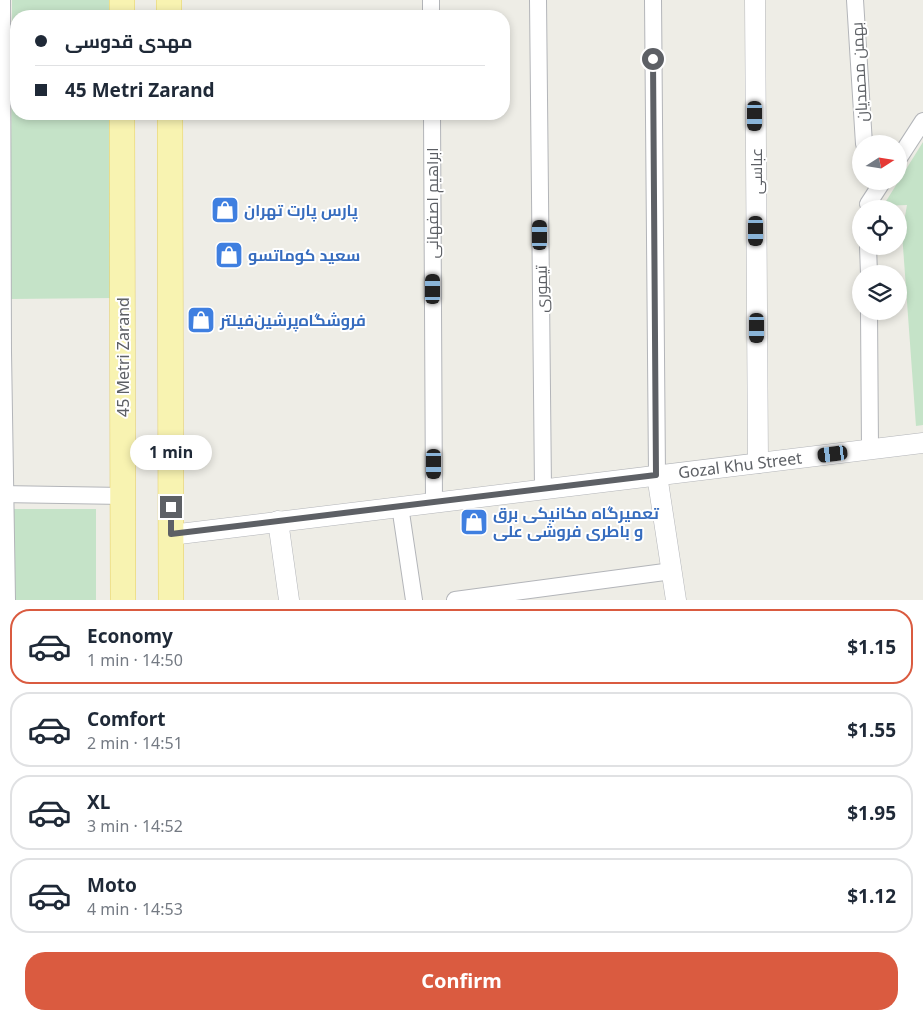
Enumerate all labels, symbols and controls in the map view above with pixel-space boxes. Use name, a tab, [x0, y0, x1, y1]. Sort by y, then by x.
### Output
street label: بهمن محمدیان	[845, 22, 873, 122]
text: مهدی قدوسی	[65, 28, 193, 54]
route start	[642, 48, 664, 70]
text: 45 Metri Zarand	[65, 77, 215, 103]
car	[747, 101, 762, 131]
north arrow	[852, 135, 908, 190]
map controls	[852, 135, 907, 320]
street label: ابراهیم اصفهانی	[421, 147, 444, 259]
street label: عباسی	[745, 148, 767, 194]
shop icon: پارس پارت تهران	[210, 195, 240, 225]
place label: پارس پارت تهران	[244, 199, 358, 222]
button: locate	[852, 200, 907, 255]
car	[748, 216, 763, 246]
car	[532, 220, 547, 250]
shop icon: سعید کوماتسو	[214, 240, 244, 270]
place label: سعید کوماتسو	[248, 244, 360, 266]
street label: تیموری	[530, 264, 552, 313]
button: layers	[852, 265, 907, 320]
car	[425, 274, 440, 304]
street label: 45 Metri Zarand	[112, 297, 134, 417]
shop icon: فروشگاه‌پرشین‌فیلتر	[186, 305, 216, 335]
place label: فروشگاه‌پرشین‌فیلتر	[219, 309, 366, 332]
car	[749, 313, 764, 343]
callout: 1 min	[130, 434, 212, 470]
text: 1 min	[149, 441, 193, 463]
car	[817, 445, 848, 463]
street label: Gozal Khu Street	[677, 446, 803, 484]
car	[426, 449, 441, 479]
route end	[160, 496, 182, 518]
place label: تعمیرگاه مکانیکی برق و باطری فروشی علی	[493, 502, 660, 542]
shop icon: تعمیرگاه مکانیکی برق و باطری فروشی علی	[459, 507, 489, 537]
text: Economy	[87, 623, 173, 649]
icon: car	[27, 624, 72, 669]
text: $1.15	[847, 634, 896, 660]
text: 1 min · 14:50	[87, 649, 183, 671]
text: Comfort	[87, 706, 166, 732]
icon: car	[27, 707, 72, 752]
text: $1.55	[847, 717, 896, 743]
text: 2 min · 14:51	[87, 732, 183, 754]
text: XL	[87, 789, 110, 815]
icon: car	[27, 790, 72, 835]
text: $1.95	[847, 800, 896, 826]
text: 3 min · 14:52	[87, 815, 183, 837]
text: Moto	[87, 872, 137, 898]
icon: car	[27, 873, 72, 918]
text: $1.12	[847, 883, 896, 909]
text: 4 min · 14:53	[87, 898, 183, 920]
button: Confirm	[25, 952, 898, 1010]

